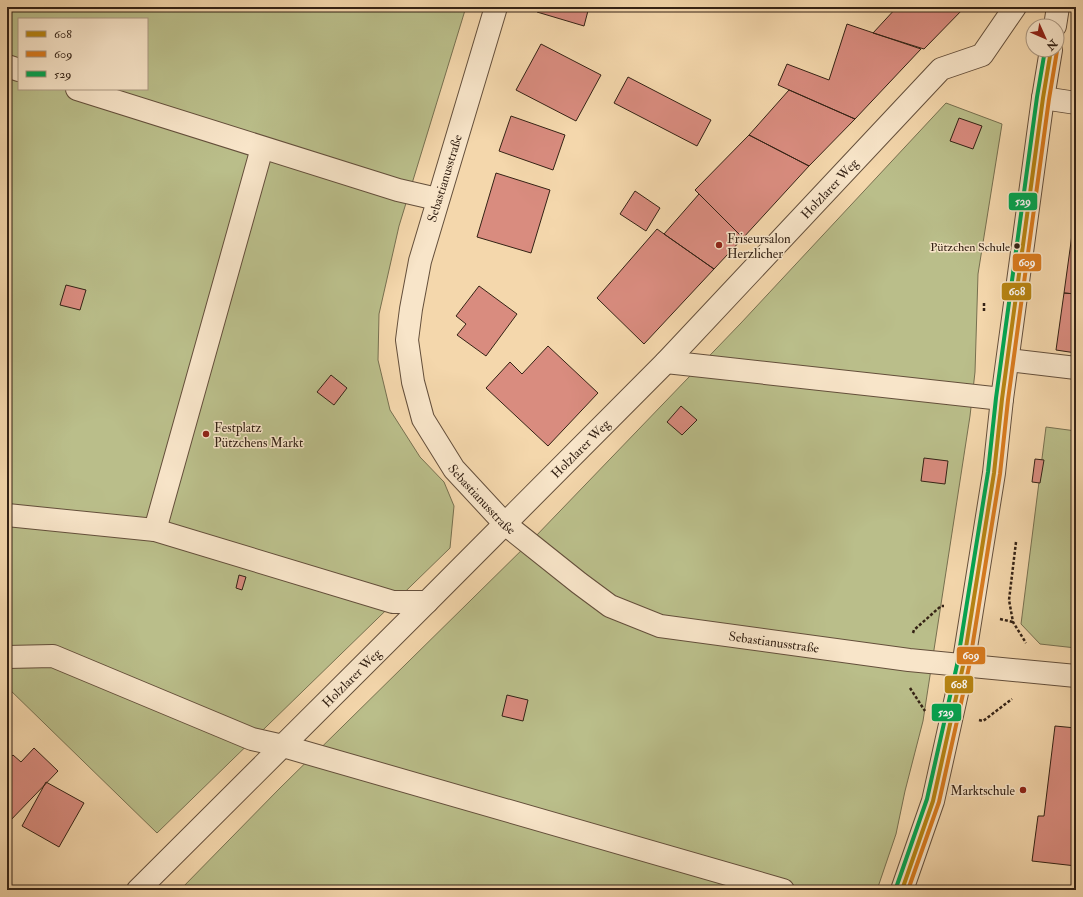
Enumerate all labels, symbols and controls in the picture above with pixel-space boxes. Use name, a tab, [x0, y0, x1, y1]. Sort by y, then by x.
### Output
legend	[18, 18, 148, 90]
north arrow	[1025, 18, 1065, 58]
text: 608	[54, 27, 72, 42]
text: N	[1043, 36, 1061, 54]
text: 609	[54, 47, 72, 62]
text: 529	[54, 67, 71, 82]
street label: Sebastianusstraße	[424, 132, 466, 224]
street label: Holzlarer Weg	[798, 155, 862, 222]
line badge: 529	[1008, 192, 1038, 211]
text: 529	[1015, 195, 1031, 208]
place label: Friseursalon Herzlicher	[727, 231, 791, 262]
marker: Friseursalon Herzlicher	[714, 240, 724, 250]
place label: Pützchen Schule	[930, 240, 1010, 255]
marker: Pützchen Schule	[1012, 241, 1022, 251]
line badge: 609	[1012, 253, 1042, 272]
text: 609	[1019, 256, 1036, 269]
line badge: 608	[1001, 282, 1032, 301]
text: 608	[1009, 285, 1026, 298]
street label: Holzlarer Weg	[548, 416, 614, 482]
place label: Festplatz Pützchens Markt	[214, 420, 303, 451]
marker: Festplatz Pützchens Markt	[201, 429, 211, 439]
street label: Sebastianusstraße	[444, 462, 519, 539]
street label: Sebastianusstraße	[728, 628, 821, 657]
street label: Holzlarer Weg	[319, 645, 385, 711]
line badge: 609	[956, 646, 986, 665]
text: 609	[963, 649, 980, 662]
line badge: 608	[944, 675, 974, 694]
text: 608	[951, 678, 968, 691]
line badge: 529	[931, 703, 962, 722]
text: 529	[938, 706, 954, 719]
place label: Marktschule	[950, 783, 1016, 799]
marker: Marktschule	[1018, 785, 1028, 795]

